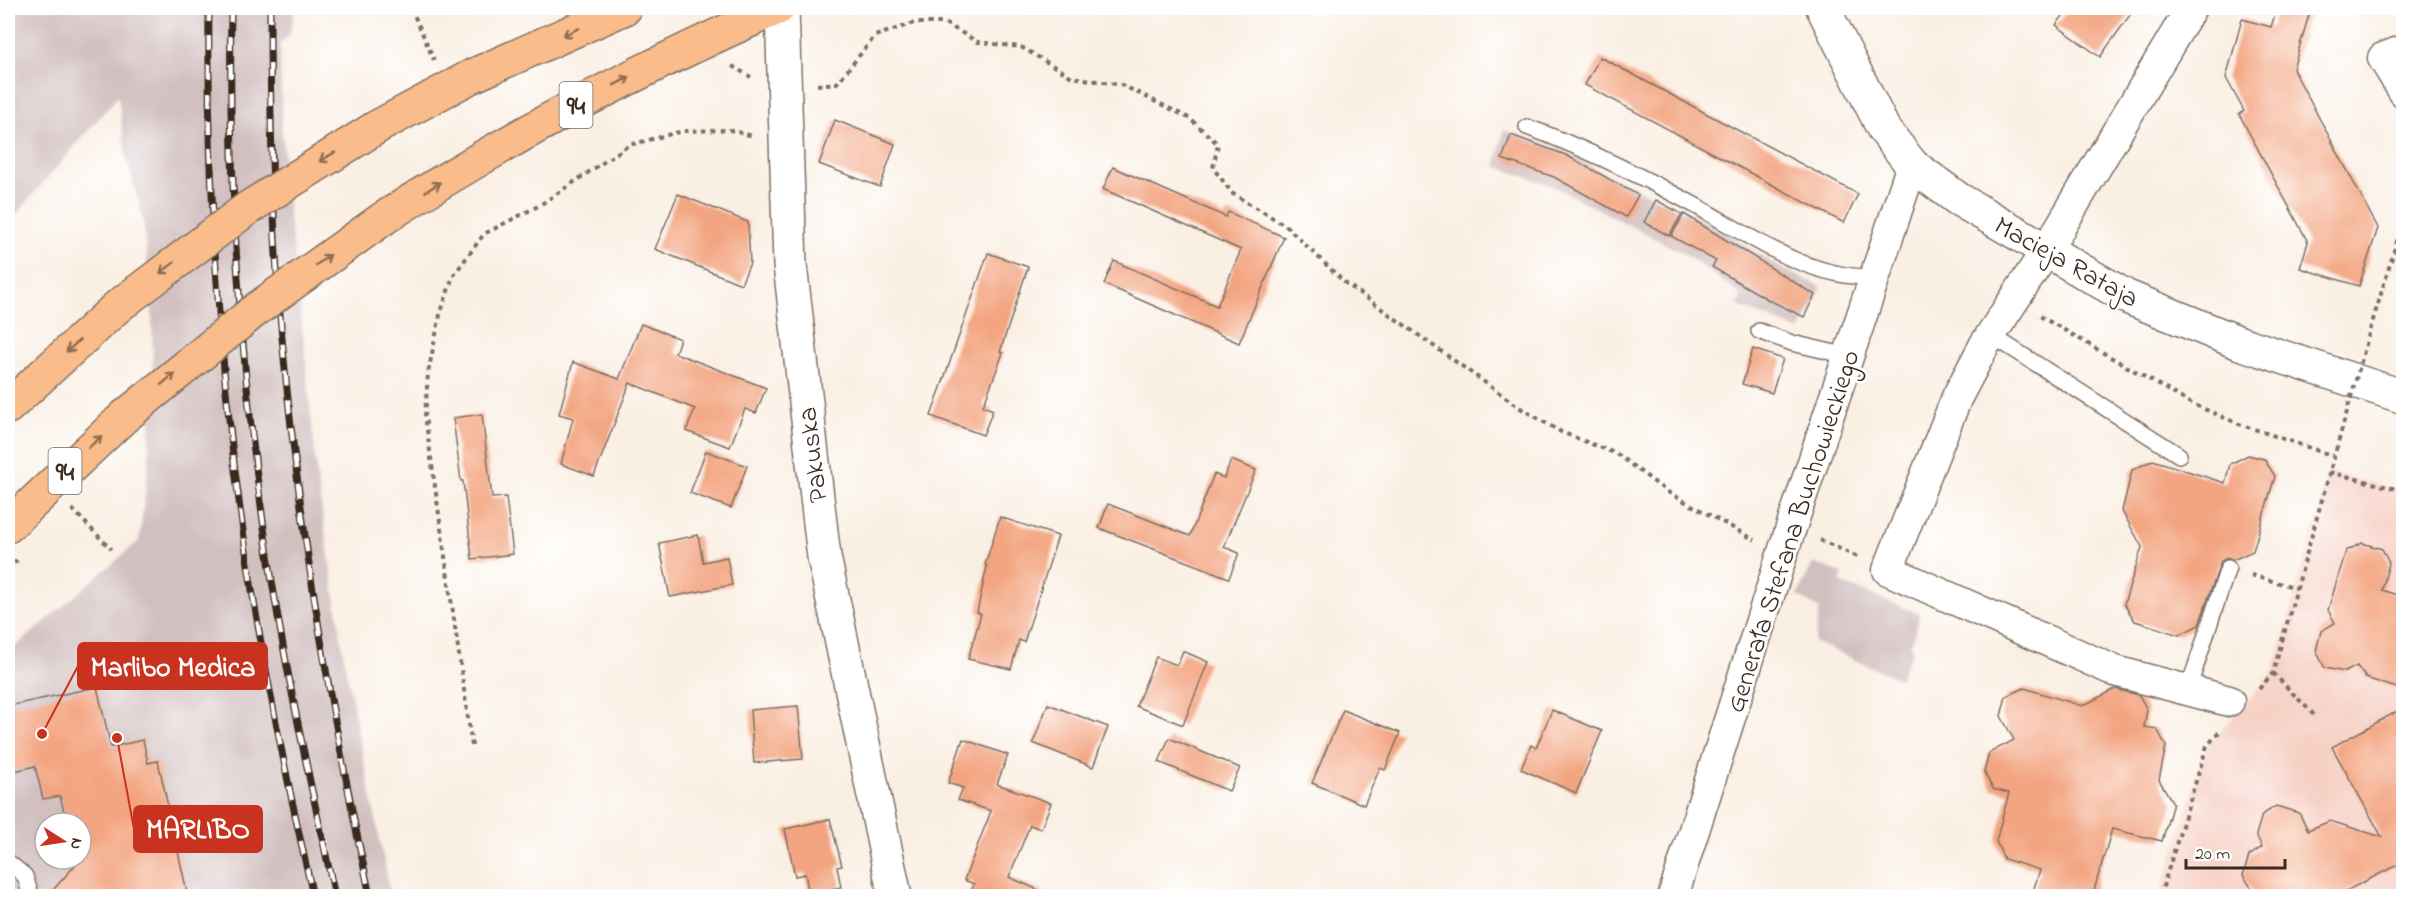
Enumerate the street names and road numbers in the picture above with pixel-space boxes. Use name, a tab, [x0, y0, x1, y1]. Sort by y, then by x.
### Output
road number: 94	[560, 82, 592, 128]
street label: Macieja Rataja	[1986, 207, 2145, 319]
street label: Generała Stefana Buchowieckiego	[1717, 345, 1871, 718]
street label: Pakuska	[789, 405, 840, 505]
road number: 94	[48, 448, 82, 494]

